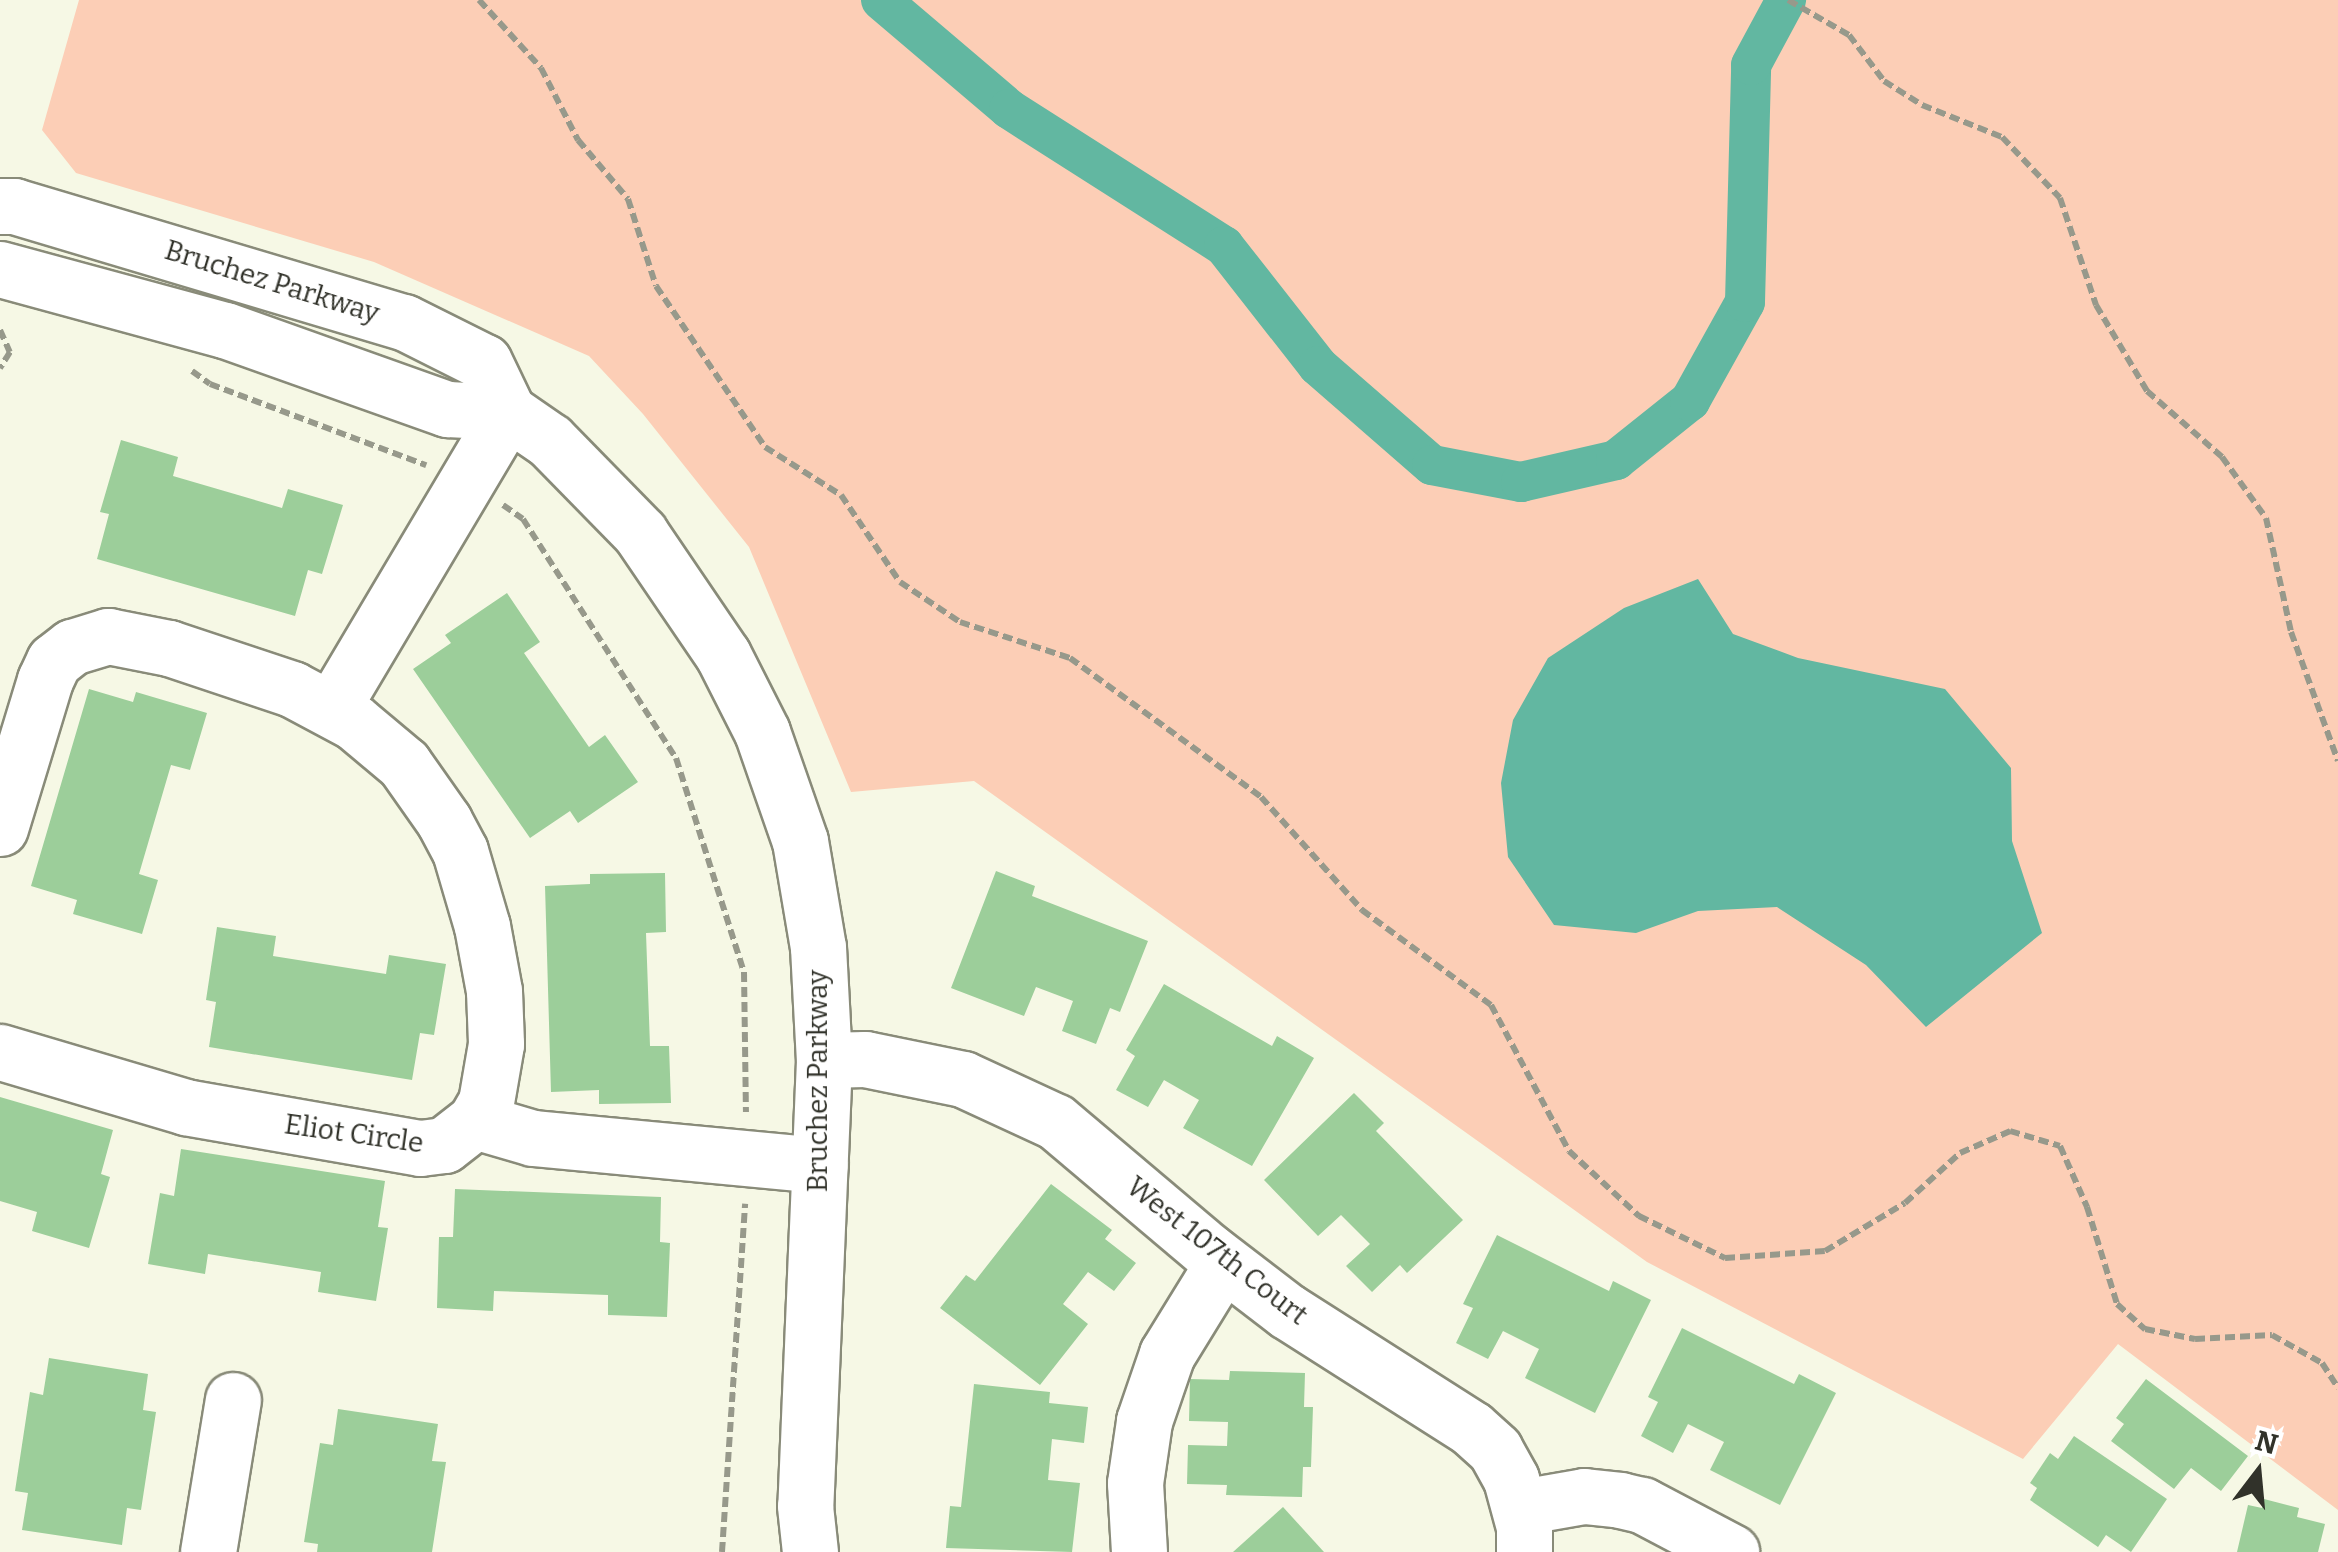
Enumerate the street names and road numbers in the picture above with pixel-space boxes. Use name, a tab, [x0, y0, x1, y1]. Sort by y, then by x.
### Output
street label: Bruchez Parkway	[161, 233, 383, 331]
street label: Bruchez Parkway	[801, 970, 835, 1192]
street label: Eliot Circle	[282, 1108, 426, 1160]
street label: West 107th Court	[1120, 1170, 1314, 1332]

